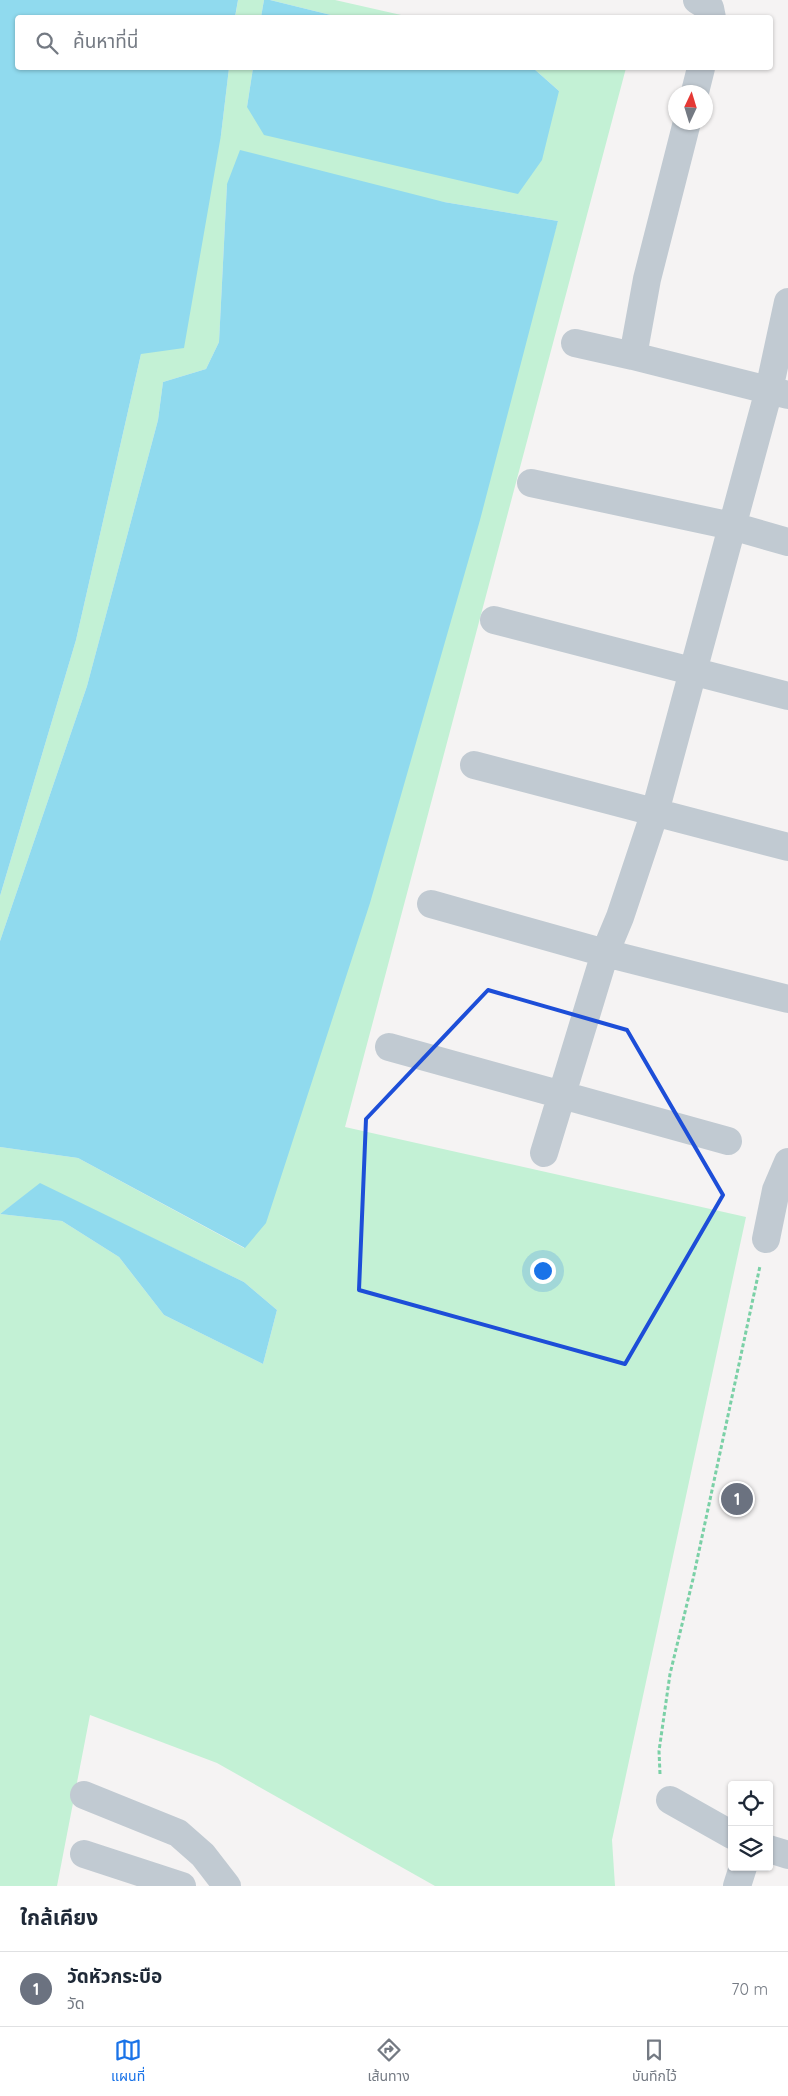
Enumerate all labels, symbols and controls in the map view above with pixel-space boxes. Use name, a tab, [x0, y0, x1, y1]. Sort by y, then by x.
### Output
search box	[15, 15, 773, 70]
icon: search	[33, 29, 61, 57]
text: ค้นหาที่นี่	[73, 29, 138, 53]
north arrow	[668, 85, 713, 130]
your location	[530, 1258, 556, 1284]
pin: 1	[721, 1480, 753, 1518]
map controls	[728, 1781, 773, 1871]
button: locate	[728, 1781, 773, 1826]
button: layers	[728, 1826, 773, 1871]
text: ใกล้เคียง	[20, 1904, 98, 1930]
text: วัดหัวกระบือ	[67, 1964, 162, 1988]
text: 1	[33, 1979, 39, 1999]
text: 70 m	[731, 1979, 768, 1999]
text: วัด	[67, 1993, 85, 2013]
tab: แผนที่	[111, 2036, 145, 2087]
tab: เส้นทาง	[367, 2036, 410, 2087]
tab: บันทึกไว้	[632, 2036, 677, 2087]

